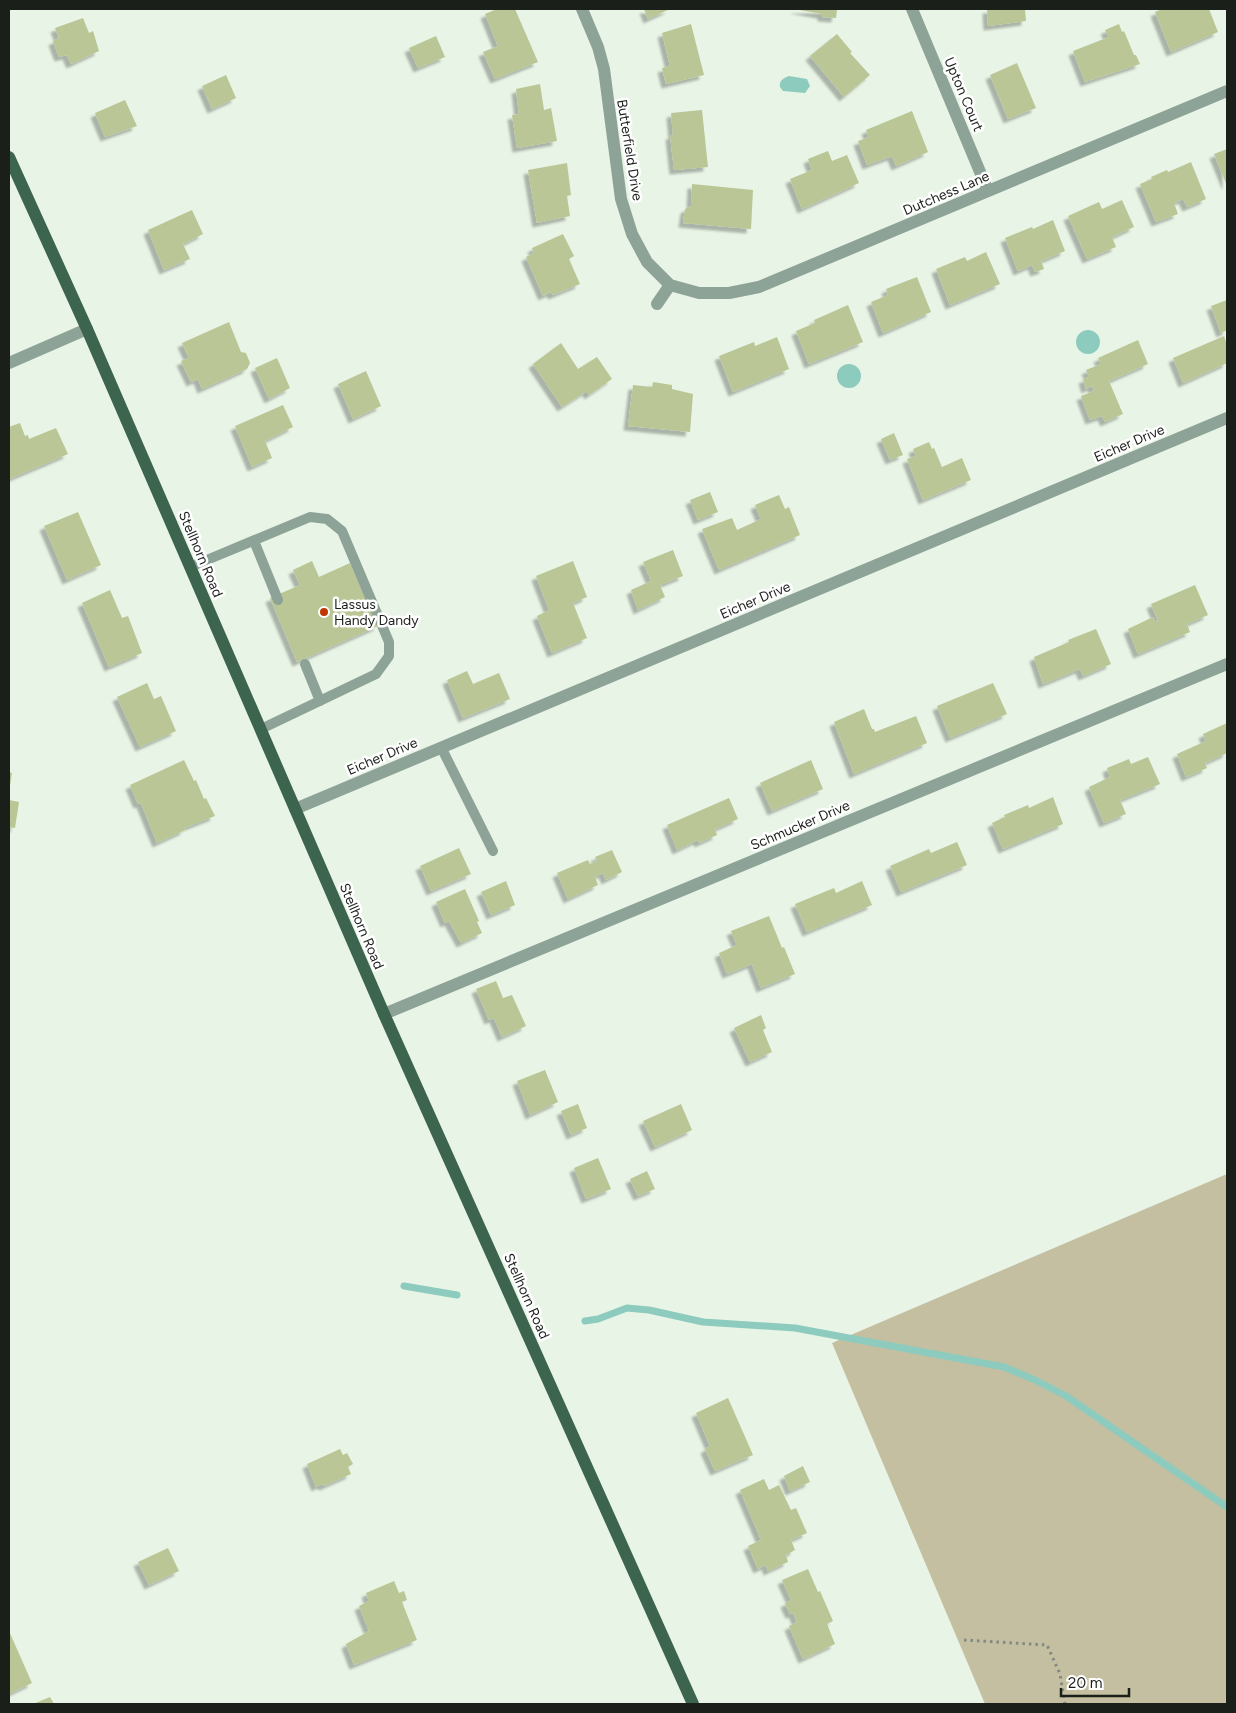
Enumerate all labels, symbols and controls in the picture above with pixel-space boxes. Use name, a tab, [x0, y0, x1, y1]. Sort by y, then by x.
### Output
street label: Upton Court	[940, 55, 987, 134]
street label: Butterfield Drive	[613, 98, 646, 202]
street label: Dutchess Lane	[900, 168, 992, 219]
street label: Eicher Drive	[1091, 421, 1167, 466]
street label: Stellhorn Road	[175, 509, 226, 600]
street label: Eicher Drive	[717, 578, 793, 623]
place label: Lassus Handy Dandy	[334, 596, 419, 629]
marker: Lassus Handy Dandy	[318, 606, 330, 618]
street label: Eicher Drive	[344, 734, 420, 779]
street label: Schmucker Drive	[748, 797, 853, 854]
street label: Stellhorn Road	[336, 881, 387, 972]
street label: Stellhorn Road	[500, 1251, 553, 1342]
scale bar	[1061, 1666, 1128, 1698]
text: 20 m	[1068, 1674, 1102, 1692]

